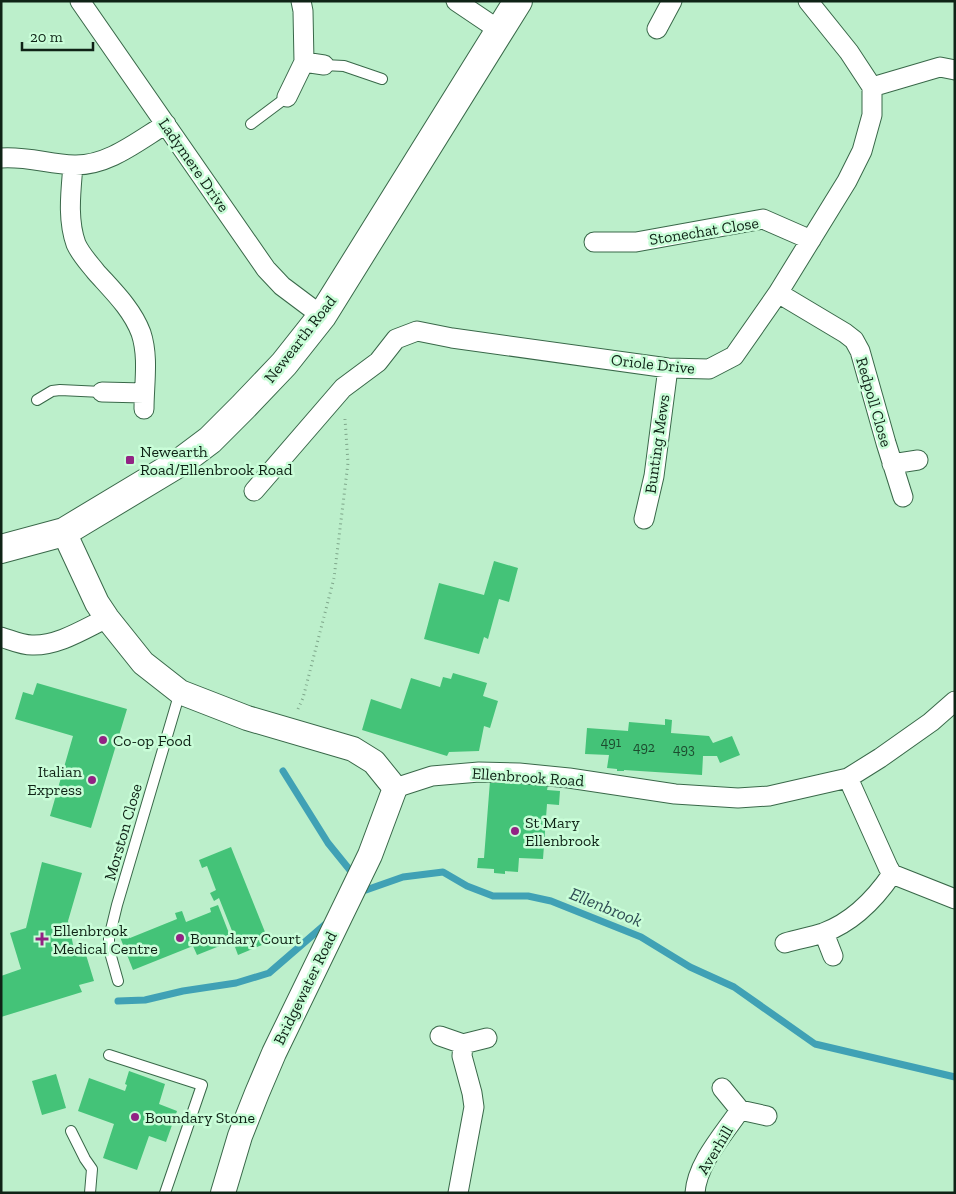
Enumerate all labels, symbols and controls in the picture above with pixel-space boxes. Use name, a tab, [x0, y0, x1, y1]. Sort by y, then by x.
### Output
scale bar	[22, 20, 94, 52]
text: 20 m	[30, 28, 63, 46]
street label: Ladymere Drive	[155, 114, 233, 216]
street label: Stonechat Close	[648, 213, 760, 249]
street label: Newearth Road	[260, 291, 340, 386]
street label: Oriole Drive	[610, 350, 696, 378]
street label: Redpoll Close	[852, 355, 896, 449]
street label: Bunting Mews	[641, 393, 673, 495]
place label: Newearth Road/Ellenbrook Road	[140, 442, 293, 479]
marker: Newearth Road/Ellenbrook Road	[124, 454, 136, 466]
place label: Co-op Food	[113, 731, 192, 750]
marker: Co-op Food	[97, 734, 109, 746]
house number: 491	[601, 734, 622, 751]
house number: 492	[633, 739, 655, 756]
house number: 493	[673, 741, 695, 758]
place label: Italian Express	[27, 762, 83, 799]
street label: Ellenbrook Road	[471, 764, 585, 790]
marker: Italian Express	[86, 774, 98, 786]
street label: Morston Close	[100, 781, 146, 883]
place label: St Mary Ellenbrook	[525, 813, 600, 850]
marker: St Mary Ellenbrook	[509, 825, 521, 837]
water label: Ellenbrook	[566, 882, 646, 932]
place label: Ellenbrook Medical Centre	[53, 921, 158, 958]
street label: Bridgewater Road	[269, 928, 341, 1048]
place label: Boundary Court	[190, 929, 301, 948]
marker: Ellenbrook Medical Centre	[35, 932, 49, 946]
marker: Boundary Court	[174, 932, 186, 944]
place label: Boundary Stone	[145, 1108, 255, 1127]
marker: Boundary Stone	[129, 1111, 141, 1123]
street label: Averhill	[693, 1122, 737, 1178]

